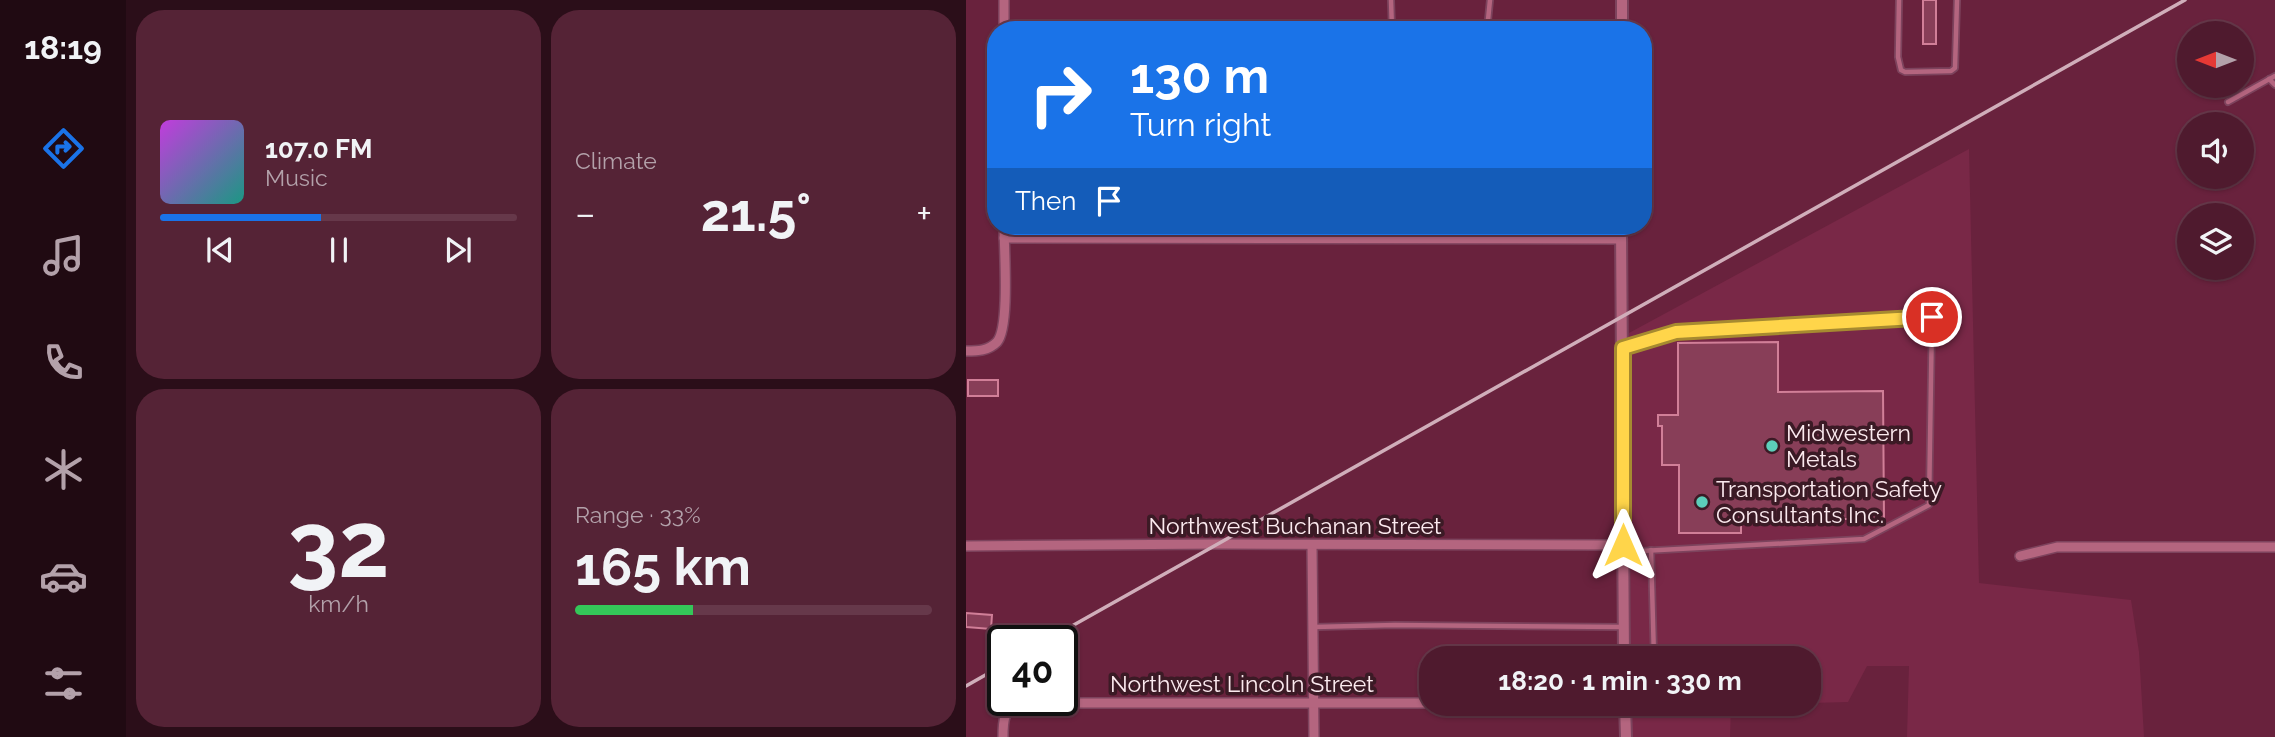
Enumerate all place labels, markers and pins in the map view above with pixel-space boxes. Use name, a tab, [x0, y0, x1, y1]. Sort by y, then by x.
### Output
pin	[1902, 287, 1962, 347]
place label: Midwestern Metals	[1786, 419, 1911, 472]
marker: Midwestern Metals	[1764, 438, 1780, 454]
place label: Transportation Safety Consultants Inc.	[1716, 475, 1942, 528]
marker: Transportation Safety Consultants Inc.	[1694, 494, 1710, 510]

